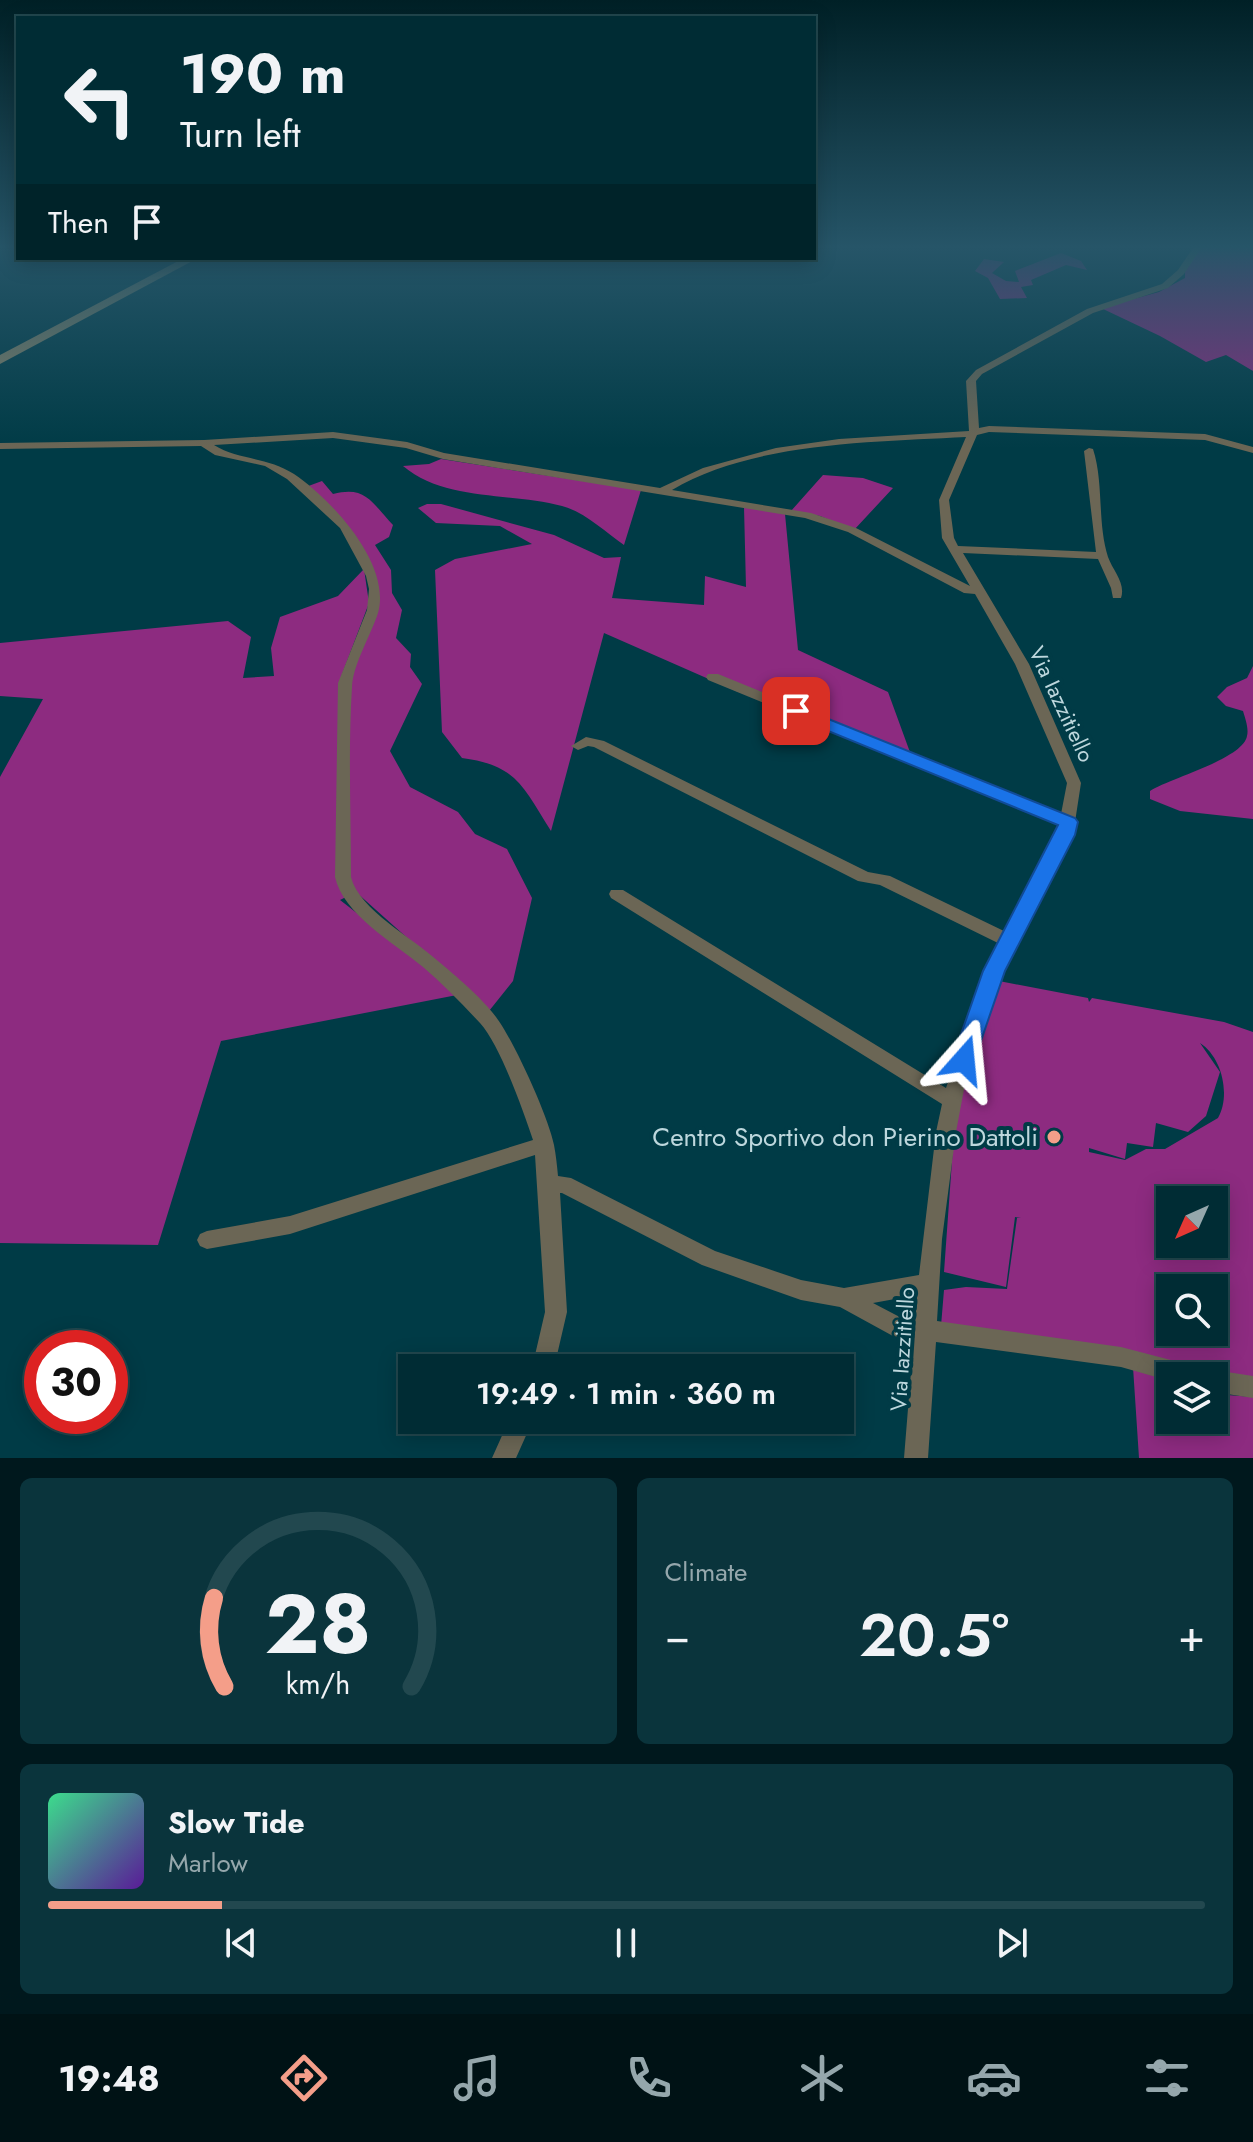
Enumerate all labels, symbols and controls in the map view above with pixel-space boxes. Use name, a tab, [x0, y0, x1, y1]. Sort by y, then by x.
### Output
text: 190 m	[180, 33, 346, 114]
icon: left	[48, 48, 152, 152]
text: Turn left	[180, 108, 301, 160]
icon: arrive	[125, 200, 169, 244]
text: Then	[48, 201, 109, 244]
street label: Via Iazzitiello	[1021, 641, 1103, 767]
pin	[762, 677, 830, 745]
icon: arrive	[774, 689, 818, 733]
position arrow	[922, 1018, 1006, 1102]
place label: Centro Sportivo don Pierino Dattoli	[652, 1118, 1038, 1156]
marker: Centro Sportivo don Pierino Dattoli	[1045, 1128, 1063, 1146]
north arrow	[1156, 1186, 1228, 1258]
map controls	[1156, 1186, 1228, 1434]
button: search	[1156, 1274, 1228, 1346]
street label: Via Iazzitiello	[882, 1286, 922, 1412]
speed limit sign: 30	[24, 1330, 128, 1434]
button: layers	[1156, 1362, 1228, 1434]
text: 19:49 · 1 min · 360 m	[476, 1372, 776, 1415]
text: Climate	[665, 1553, 747, 1591]
text: 28	[265, 1564, 372, 1684]
text: 20.5°	[859, 1592, 1009, 1679]
text: −	[665, 1604, 690, 1668]
text: +	[1178, 1604, 1205, 1668]
text: km/h	[286, 1663, 351, 1705]
text: Slow Tide	[168, 1801, 305, 1844]
text: Marlow	[168, 1844, 248, 1882]
icon: previous	[219, 1921, 263, 1965]
icon: pause	[604, 1921, 648, 1965]
icon: next	[990, 1921, 1034, 1965]
icon: directions	[276, 2050, 332, 2106]
icon: music	[449, 2050, 505, 2106]
icon: phone	[621, 2050, 677, 2106]
icon: climate	[794, 2050, 850, 2106]
icon: car	[966, 2050, 1022, 2106]
icon: filters	[1139, 2050, 1195, 2106]
text: 19:48	[58, 2052, 160, 2104]

